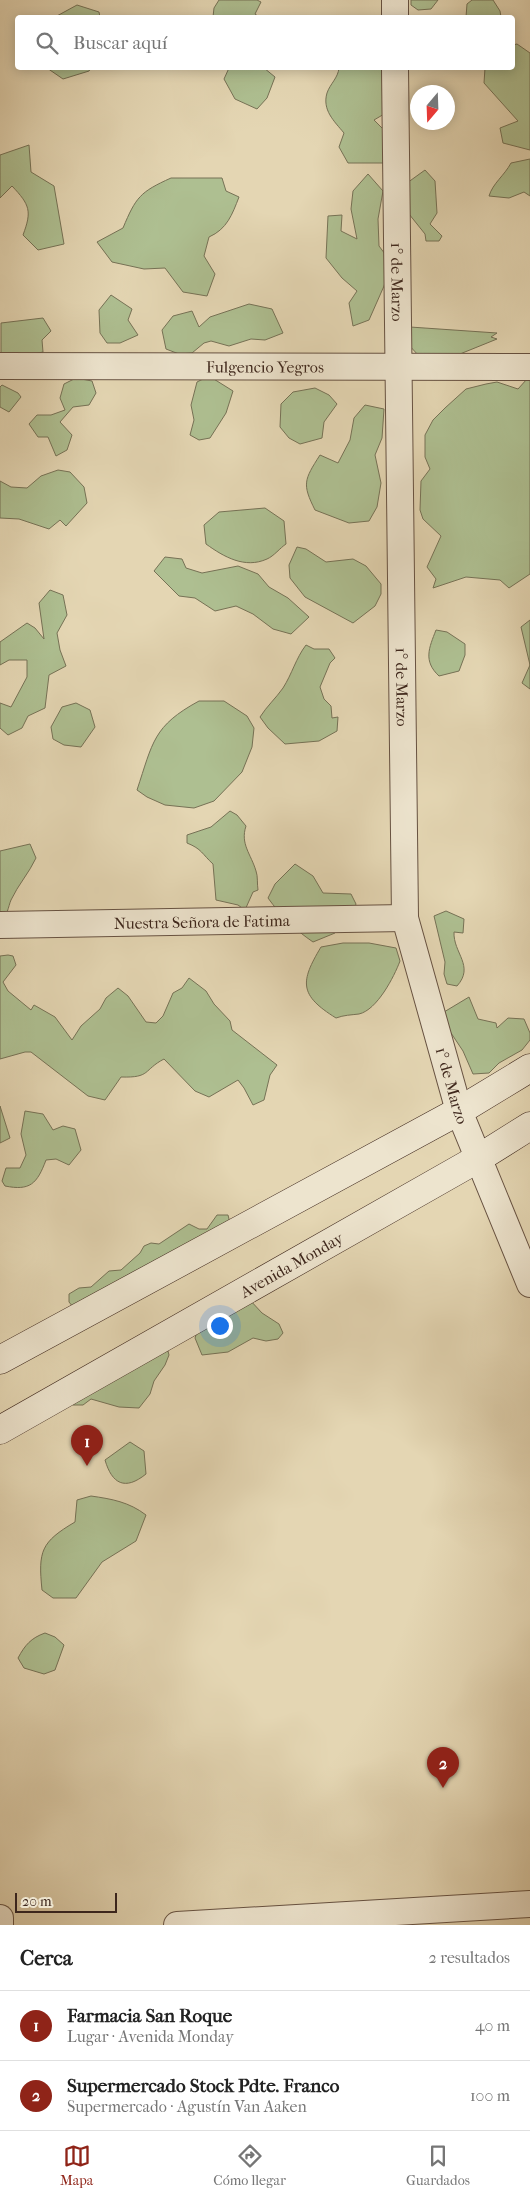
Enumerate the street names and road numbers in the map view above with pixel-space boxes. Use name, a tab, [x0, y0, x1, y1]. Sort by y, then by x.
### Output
street label: 1° de Marzo	[388, 242, 407, 322]
street label: Fulgencio Yegros	[206, 357, 324, 376]
street label: 1° de Marzo	[392, 647, 412, 727]
street label: Nuestra Señora de Fatima	[114, 910, 291, 933]
street label: 1° de Marzo	[432, 1045, 473, 1127]
street label: Avenida Monday	[236, 1228, 347, 1302]

